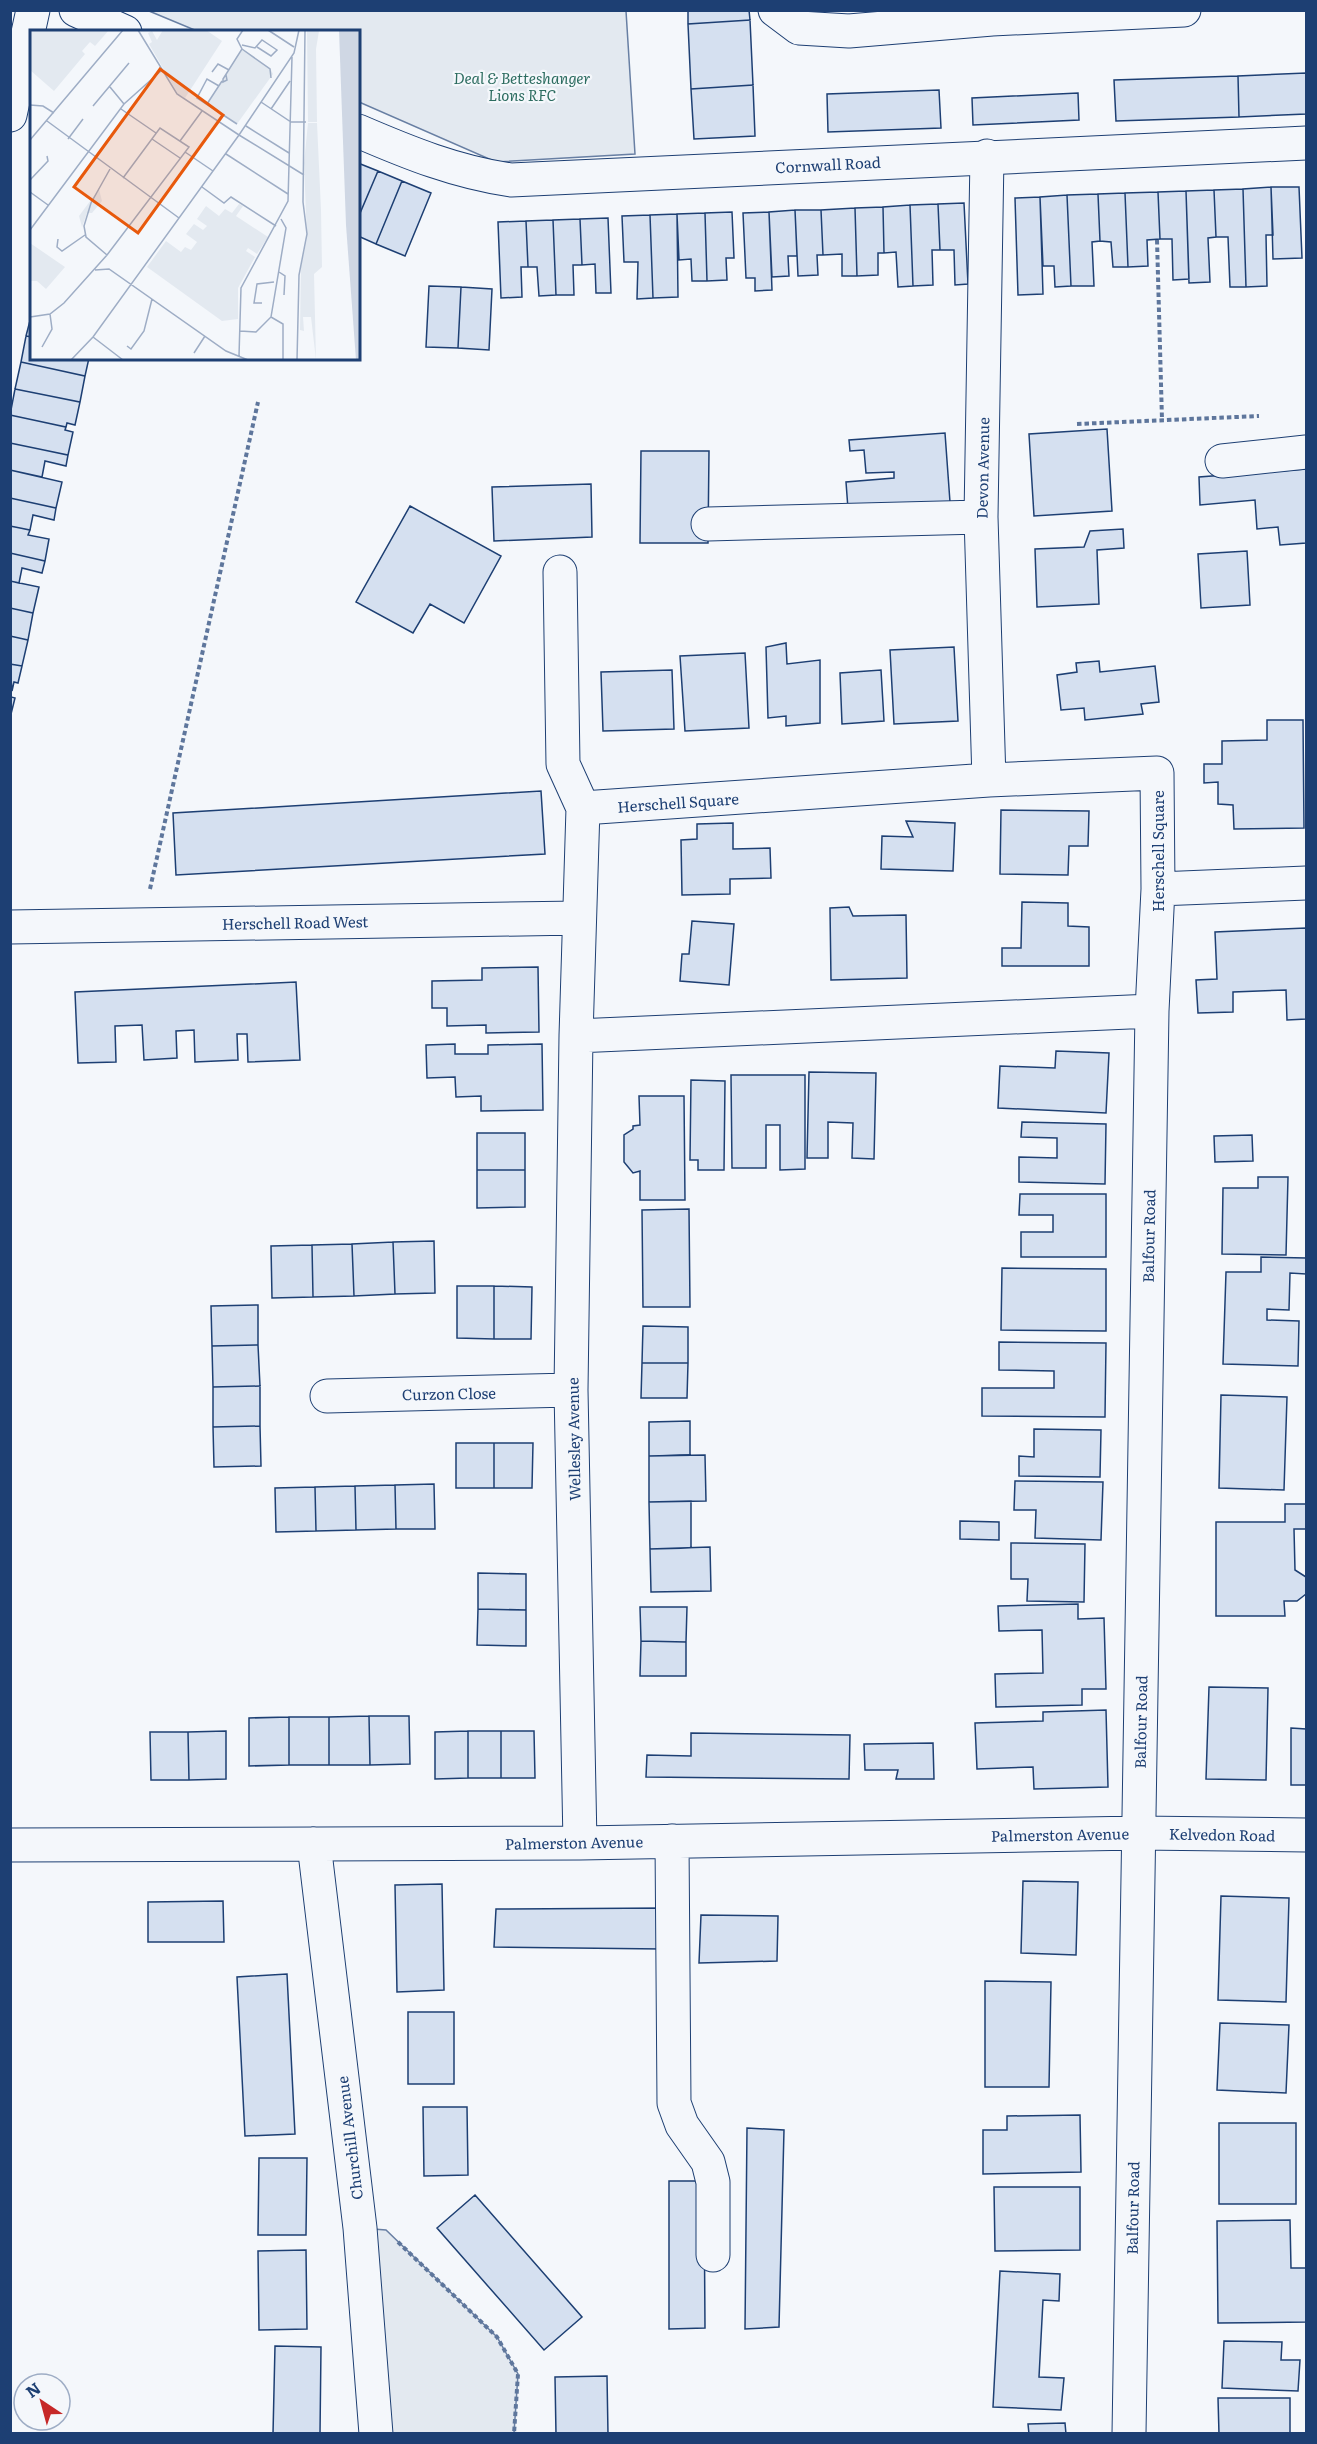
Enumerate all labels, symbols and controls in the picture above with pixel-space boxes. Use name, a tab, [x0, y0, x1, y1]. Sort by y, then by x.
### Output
inset map	[30, 30, 360, 360]
park label: Deal & Betteshanger Lions RFC	[454, 66, 591, 106]
street label: Cornwall Road	[775, 150, 881, 178]
street label: Devon Avenue	[970, 417, 994, 519]
street label: Herschell Square	[616, 786, 740, 818]
street label: Herschell Square	[1146, 790, 1169, 912]
street label: Herschell Road West	[222, 909, 368, 935]
street label: Balfour Road	[1136, 1189, 1160, 1283]
street label: Wellesley Avenue	[560, 1377, 586, 1501]
street label: Curzon Close	[402, 1381, 496, 1405]
street label: Balfour Road	[1128, 1675, 1152, 1769]
street label: Palmerston Avenue	[991, 1821, 1129, 1847]
street label: Kelvedon Road	[1169, 1822, 1275, 1846]
street label: Palmerston Avenue	[505, 1829, 643, 1855]
street label: Churchill Avenue	[330, 2075, 368, 2201]
street label: Balfour Road	[1120, 2161, 1144, 2255]
north arrow	[12, 2372, 72, 2432]
text: N	[20, 2375, 45, 2403]

